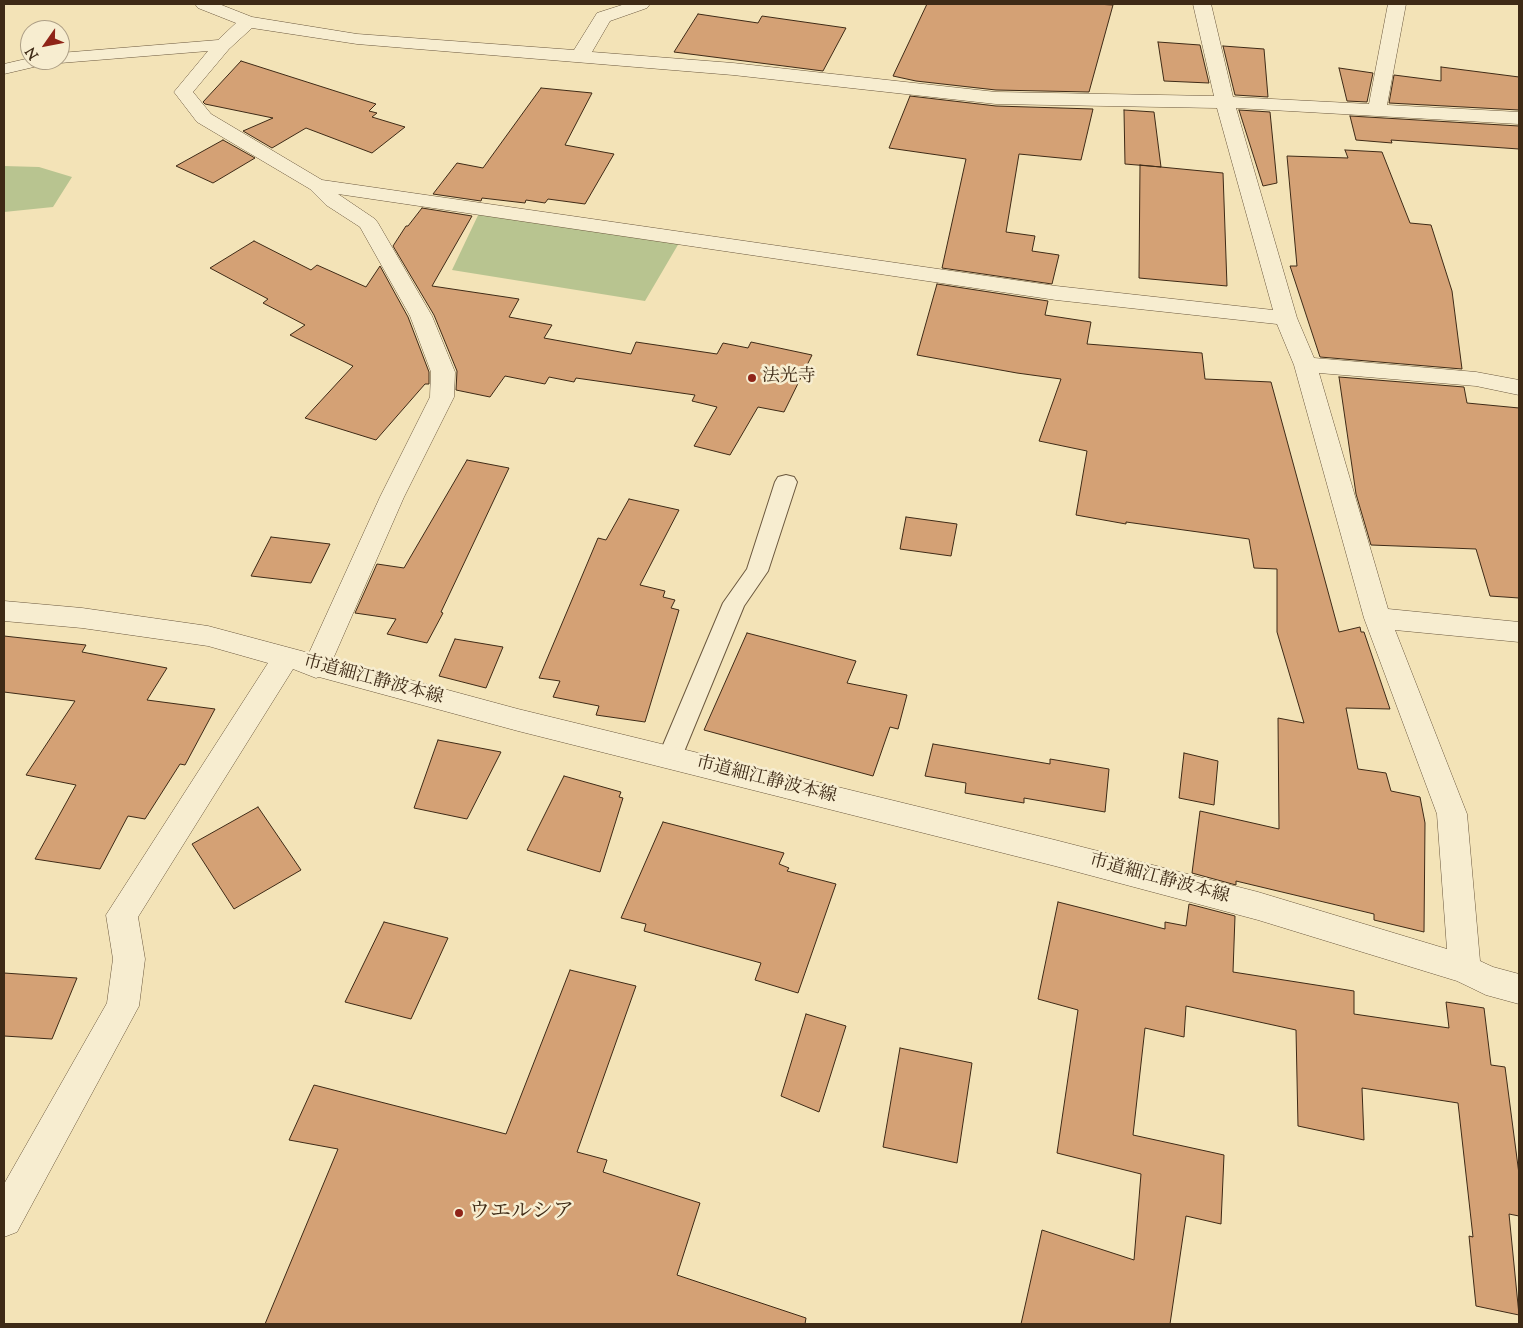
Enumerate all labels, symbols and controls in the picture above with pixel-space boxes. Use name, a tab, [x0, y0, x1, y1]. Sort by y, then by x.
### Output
north arrow	[20, 20, 70, 70]
text: N	[22, 42, 45, 63]
place label: 法光寺	[762, 367, 816, 389]
marker: 法光寺	[746, 372, 758, 384]
street label: 市道細江静波本線	[301, 652, 445, 710]
street label: 市道細江静波本線	[694, 753, 838, 809]
street label: 市道細江静波本線	[1087, 851, 1231, 909]
place label: ウエルシア	[469, 1200, 574, 1226]
marker: ウエルシア	[453, 1207, 465, 1219]

